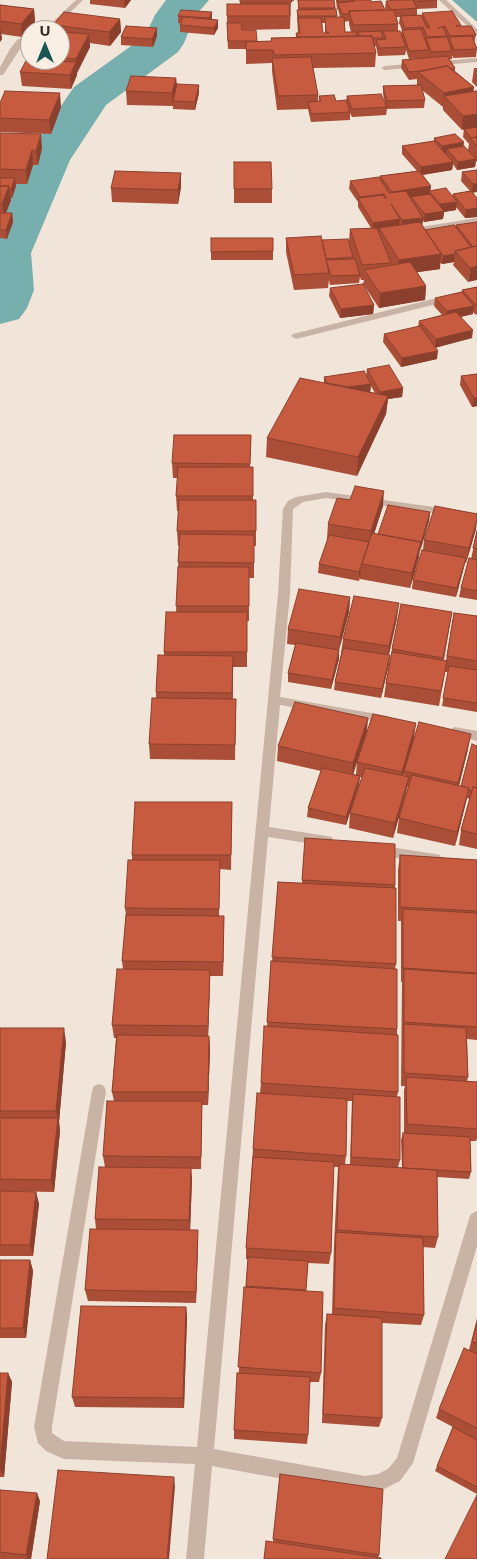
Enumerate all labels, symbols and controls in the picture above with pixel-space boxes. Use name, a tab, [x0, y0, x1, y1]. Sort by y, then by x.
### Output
north arrow	[20, 20, 70, 70]
text: U	[39, 22, 51, 40]

